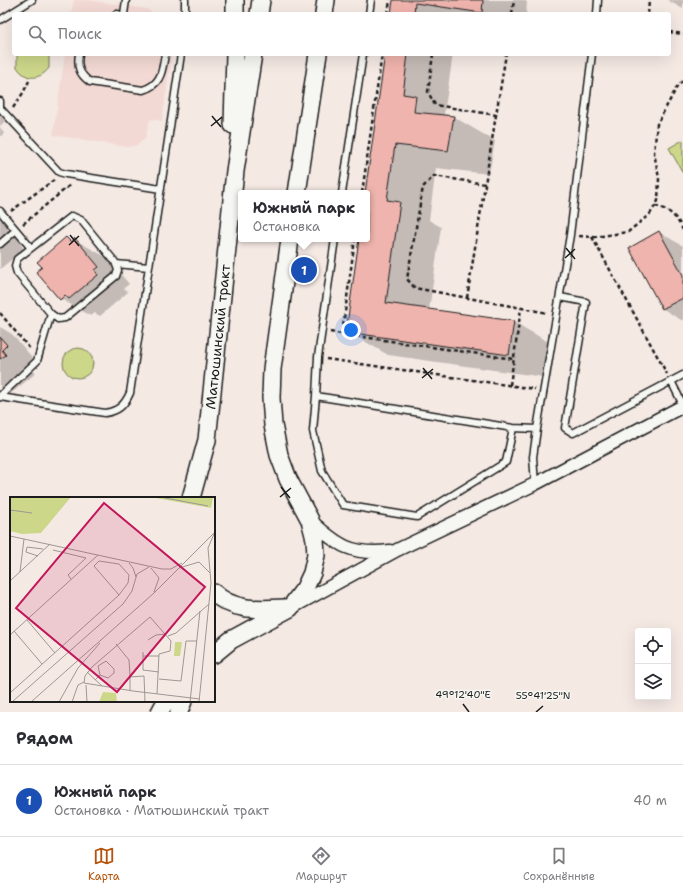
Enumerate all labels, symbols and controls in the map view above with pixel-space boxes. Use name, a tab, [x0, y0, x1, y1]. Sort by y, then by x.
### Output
search box	[12, 12, 671, 56]
icon: search	[26, 23, 48, 45]
text: Поиск	[58, 24, 102, 44]
popup	[238, 190, 370, 242]
text: Южный парк	[253, 198, 355, 218]
text: Остановка	[253, 218, 320, 235]
pin: 1	[291, 255, 317, 285]
street label: Матюшинский тракт	[201, 262, 234, 410]
your location	[341, 320, 361, 340]
inset map	[10, 497, 215, 702]
map controls	[635, 628, 671, 700]
button: locate	[635, 628, 671, 664]
button: layers	[635, 664, 671, 700]
text: 49°12'40"E	[435, 688, 491, 701]
text: 55°41'25"N	[516, 689, 570, 702]
text: Рядом	[16, 727, 73, 749]
text: Южный парк	[54, 782, 156, 802]
text: 1	[26, 792, 32, 809]
text: 40 m	[633, 792, 667, 809]
text: Остановка · Матюшинский тракт	[54, 802, 269, 819]
tab: Карта	[88, 845, 120, 884]
tab: Маршрут	[296, 845, 347, 884]
tab: Сохранённые	[523, 845, 595, 884]

